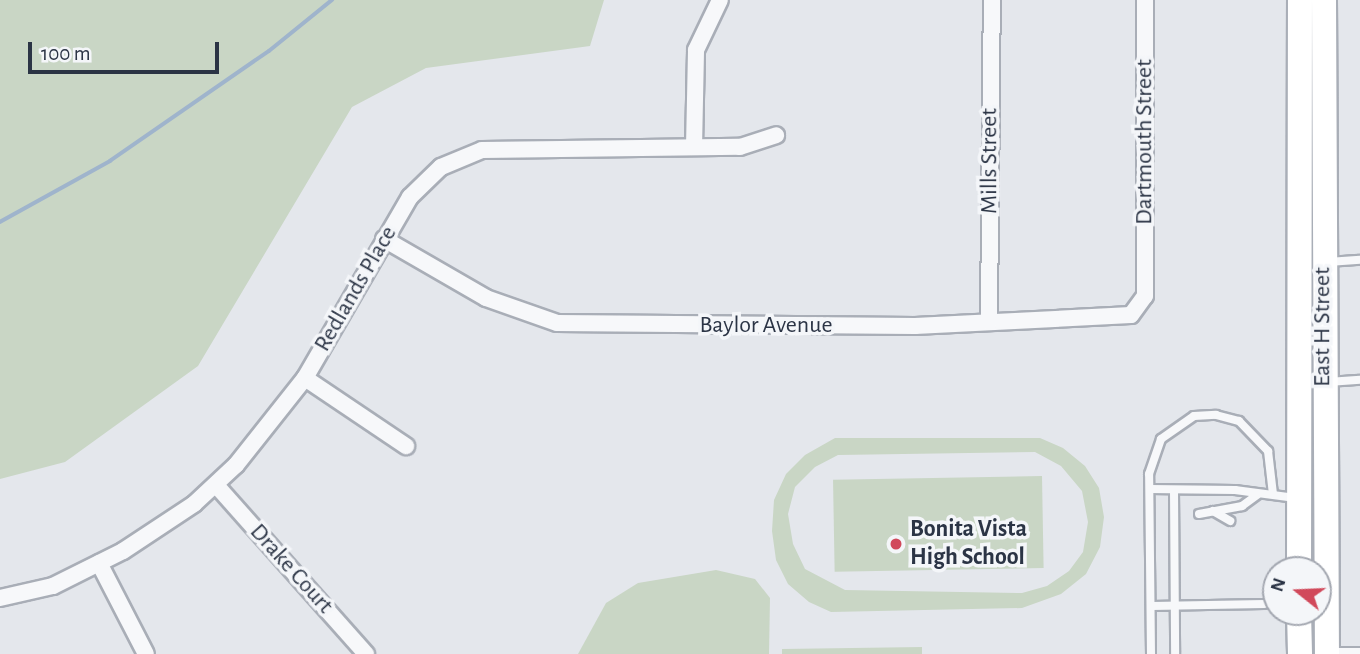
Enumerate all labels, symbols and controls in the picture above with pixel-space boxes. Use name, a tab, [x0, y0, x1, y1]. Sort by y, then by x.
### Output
scale bar	[32, 28, 222, 72]
text: 100 m	[41, 43, 91, 64]
street label: Dartmouth Street	[1131, 59, 1159, 225]
street label: Mills Street	[976, 108, 1004, 214]
street label: Redlands Place	[308, 221, 404, 357]
street label: East H Street	[1309, 267, 1337, 387]
street label: Baylor Avenue	[699, 312, 833, 340]
place label: Bonita Vista High School	[910, 516, 1027, 572]
street label: Drake Court	[243, 518, 339, 620]
marker: Bonita Vista High School	[888, 536, 904, 552]
north arrow	[1262, 556, 1332, 626]
text: N	[1267, 576, 1290, 594]

